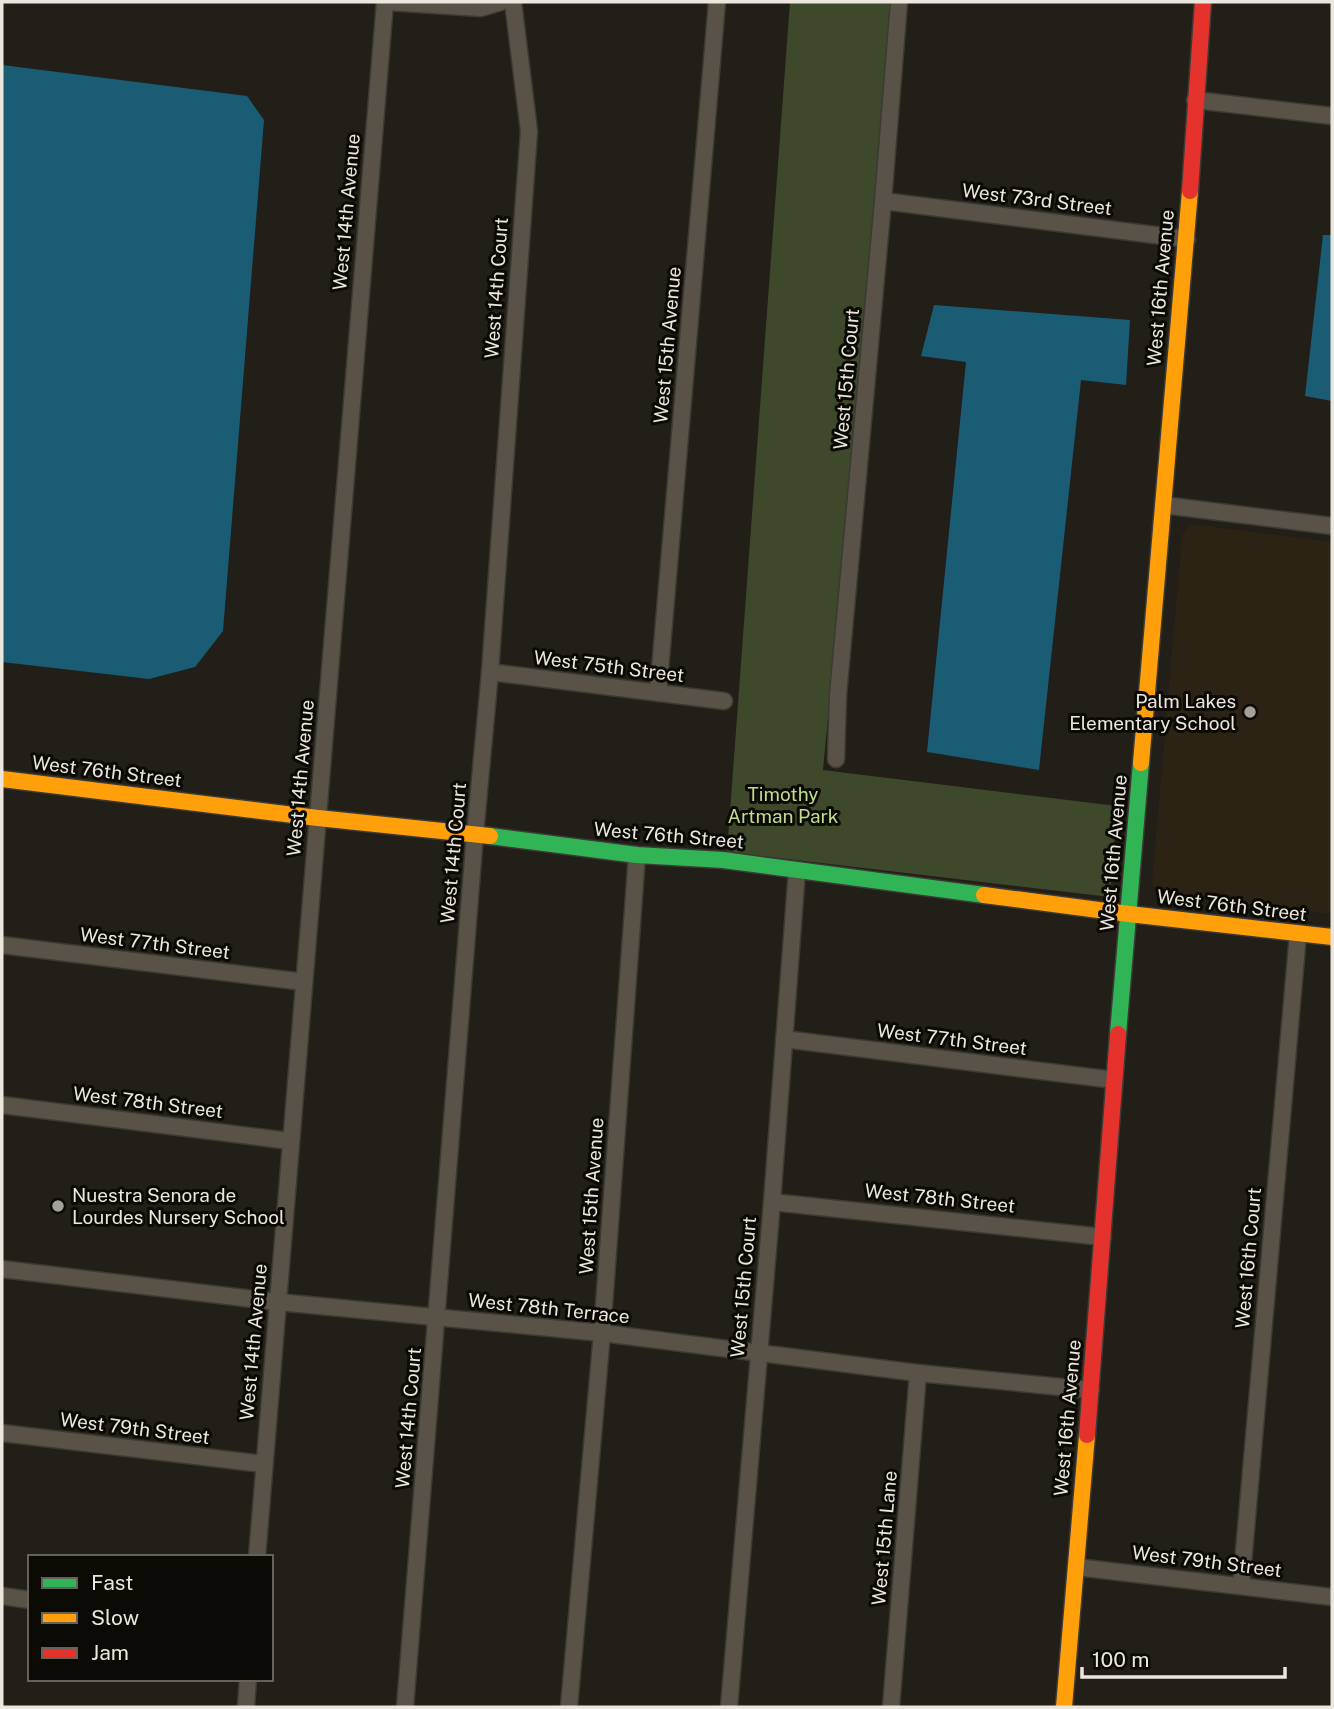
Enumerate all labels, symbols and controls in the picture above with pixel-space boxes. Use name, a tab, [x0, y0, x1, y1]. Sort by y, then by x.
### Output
street label: West 14th Avenue	[328, 133, 364, 291]
street label: West 73rd Street	[961, 179, 1113, 219]
street label: West 16th Avenue	[1142, 209, 1178, 367]
street label: West 14th Court	[480, 217, 512, 359]
street label: West 15th Avenue	[649, 266, 685, 424]
street label: West 15th Court	[829, 307, 863, 451]
street label: West 75th Street	[533, 646, 685, 686]
place label: Palm Lakes Elementary School	[1069, 690, 1236, 734]
street label: West 14th Avenue	[282, 699, 318, 857]
marker: Palm Lakes Elementary School	[1242, 704, 1258, 720]
street label: West 76th Street	[31, 751, 183, 791]
street label: West 16th Avenue	[1095, 774, 1131, 932]
street label: West 14th Court	[436, 782, 470, 924]
park label: Timothy Artman Park	[727, 783, 839, 827]
street label: West 76th Street	[593, 817, 745, 853]
street label: West 76th Street	[1156, 885, 1308, 925]
street label: West 77th Street	[79, 923, 231, 963]
street label: West 77th Street	[876, 1019, 1028, 1059]
street label: West 78th Street	[72, 1082, 224, 1122]
street label: West 15th Avenue	[575, 1117, 607, 1275]
street label: West 78th Street	[864, 1179, 1016, 1217]
place label: Nuestra Senora de Lourdes Nursery School	[72, 1184, 285, 1228]
street label: West 16th Court	[1231, 1187, 1265, 1329]
marker: Nuestra Senora de Lourdes Nursery School	[50, 1198, 66, 1214]
street label: West 15th Court	[726, 1215, 760, 1359]
street label: West 14th Avenue	[235, 1263, 271, 1421]
street label: West 78th Terrace	[467, 1289, 631, 1327]
street label: West 16th Avenue	[1049, 1339, 1085, 1497]
street label: West 14th Court	[391, 1347, 425, 1489]
street label: West 79th Street	[59, 1408, 211, 1448]
street label: West 15th Lane	[867, 1470, 901, 1606]
street label: West 79th Street	[1131, 1541, 1283, 1581]
legend	[28, 1555, 273, 1681]
text: Fast	[91, 1570, 133, 1595]
text: Slow	[91, 1605, 139, 1630]
scale bar	[1082, 1636, 1285, 1680]
text: Jam	[91, 1640, 129, 1665]
text: 100 m	[1092, 1647, 1149, 1672]

